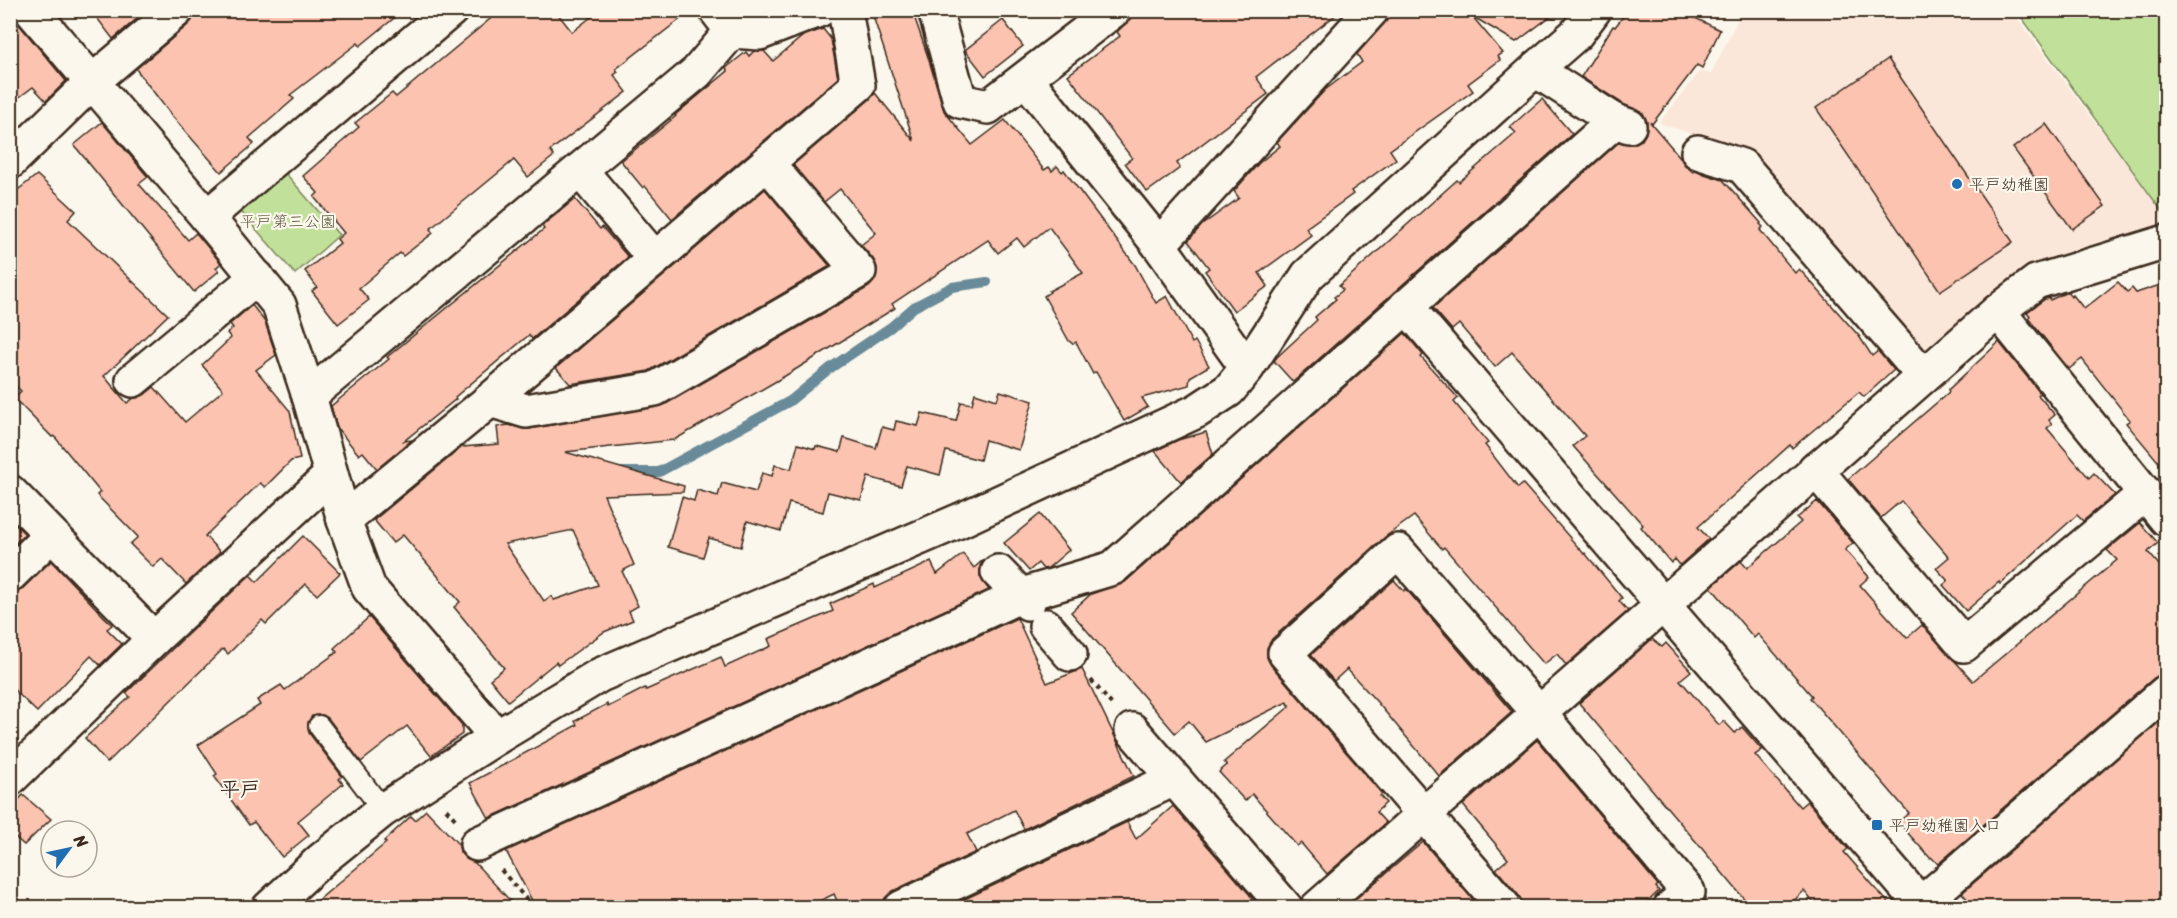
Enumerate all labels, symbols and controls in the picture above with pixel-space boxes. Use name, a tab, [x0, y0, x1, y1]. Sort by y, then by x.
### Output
place label: 平戸幼稚園	[1969, 170, 2049, 199]
marker: 平戸幼稚園	[1950, 177, 1964, 191]
park label: 平戸第三公園	[240, 207, 336, 236]
district label: 平戸	[220, 772, 260, 807]
place label: 平戸幼稚園入口	[1889, 811, 2001, 840]
marker: 平戸幼稚園入口	[1870, 818, 1884, 832]
north arrow	[39, 819, 99, 879]
text: N	[65, 828, 97, 854]

